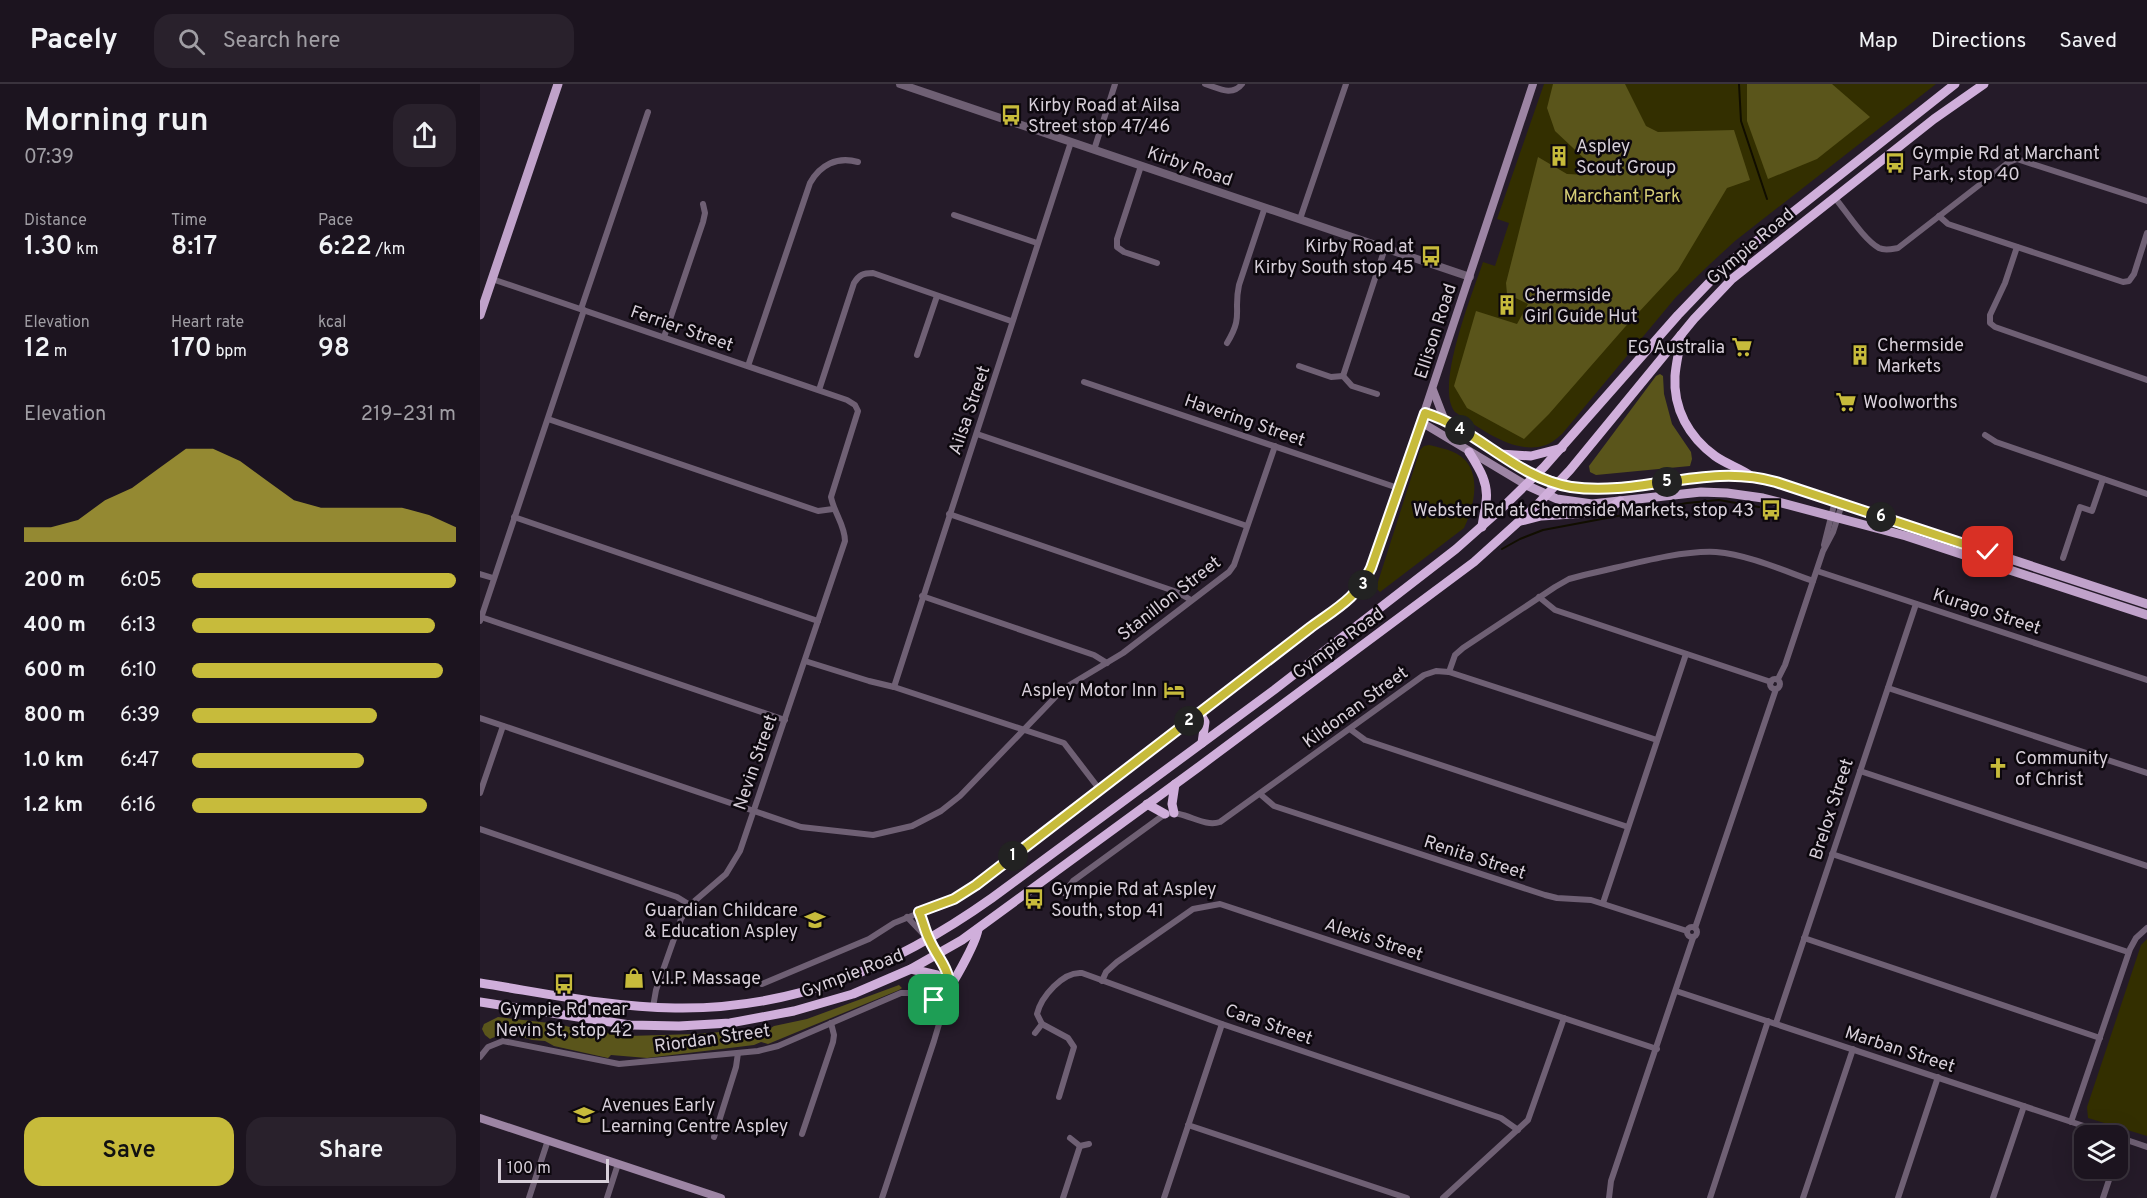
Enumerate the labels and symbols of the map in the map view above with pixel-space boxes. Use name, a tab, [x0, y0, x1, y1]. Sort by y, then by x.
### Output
place label: Kirby Road at Ailsa Street stop 47/46	[1028, 95, 1180, 139]
bus stop icon: Kirby Road at Ailsa Street stop 47/46	[999, 103, 1023, 127]
place label: Aspley Scout Group	[1576, 136, 1676, 180]
street label: Kirby Road	[1144, 142, 1235, 193]
place label: Gympie Rd at Marchant Park, stop 40	[1912, 143, 2100, 187]
building icon: Aspley Scout Group	[1547, 144, 1571, 168]
bus stop icon: Gympie Rd at Marchant Park, stop 40	[1883, 151, 1907, 175]
park label: Marchant Park	[1563, 186, 1681, 209]
street label: Gympie Road	[1702, 204, 1800, 291]
place label: Kirby Road at Kirby South stop 45	[1254, 236, 1414, 280]
bus stop icon: Kirby Road at Kirby South stop 45	[1419, 244, 1443, 268]
street label: Ellison Road	[1410, 281, 1463, 382]
place label: Chermside Girl Guide Hut	[1524, 285, 1637, 329]
building icon: Chermside Girl Guide Hut	[1495, 293, 1519, 317]
street label: Ferrier Street	[627, 301, 736, 358]
supermarket icon: EG Australia	[1730, 335, 1754, 359]
place label: Chermside Markets	[1877, 335, 1964, 379]
place label: EG Australia	[1627, 337, 1725, 360]
building icon: Chermside Markets	[1848, 343, 1872, 367]
street label: Ailsa Street	[944, 363, 996, 458]
street label: Havering Street	[1181, 390, 1308, 453]
supermarket icon: Woolworths	[1834, 390, 1858, 414]
place label: Woolworths	[1863, 392, 1958, 415]
pin: 4	[1445, 415, 1475, 445]
pin: 5	[1652, 467, 1682, 497]
bus stop icon: Webster Rd at Chermside Markets, stop 43	[1759, 498, 1783, 522]
place label: Webster Rd at Chermside Markets, stop 43	[1413, 500, 1754, 523]
pin: 6	[1866, 502, 1896, 532]
pin	[1962, 526, 2013, 577]
street label: Stanillon Street	[1114, 552, 1226, 647]
pin: 3	[1348, 570, 1378, 600]
street label: Kurago Street	[1930, 584, 2043, 641]
street label: Gympie Road	[1289, 603, 1389, 685]
street label: Kildonan Street	[1299, 662, 1413, 754]
hotel icon: Aspley Motor Inn	[1162, 678, 1186, 702]
place label: Aspley Motor Inn	[1021, 680, 1157, 703]
pin: 2	[1174, 706, 1204, 736]
street label: Nevin Street	[729, 712, 784, 813]
place label: Community of Christ	[2015, 748, 2108, 792]
street label: Brelox Street	[1805, 756, 1860, 863]
church icon: Community of Christ	[1986, 756, 2010, 780]
street label: Renita Street	[1421, 831, 1528, 886]
pin: 1	[998, 841, 1028, 871]
place label: Gympie Rd at Aspley South, stop 41	[1051, 879, 1217, 923]
bus stop icon: Gympie Rd at Aspley South, stop 41	[1022, 887, 1046, 911]
place label: Guardian Childcare & Education Aspley	[644, 900, 798, 944]
school or university icon: Guardian Childcare & Education Aspley	[803, 908, 827, 932]
street label: Alexis Street	[1321, 914, 1426, 967]
street label: Gympie Road	[798, 944, 907, 1004]
shop icon: V.I.P. Massage	[622, 966, 646, 990]
place label: V.I.P. Massage	[651, 968, 761, 991]
bus stop icon: Gympie Rd near Nevin St, stop 42	[552, 972, 576, 996]
pin	[908, 974, 959, 1025]
place label: Gympie Rd near Nevin St, stop 42	[495, 999, 633, 1043]
street label: Cara Street	[1222, 1000, 1315, 1051]
street label: Riordan Street	[653, 1020, 772, 1059]
street label: Marban Street	[1842, 1022, 1958, 1079]
place label: Avenues Early Learning Centre Aspley	[601, 1095, 788, 1139]
school or university icon: Avenues Early Learning Centre Aspley	[572, 1103, 596, 1127]
scale bar	[498, 1156, 609, 1184]

